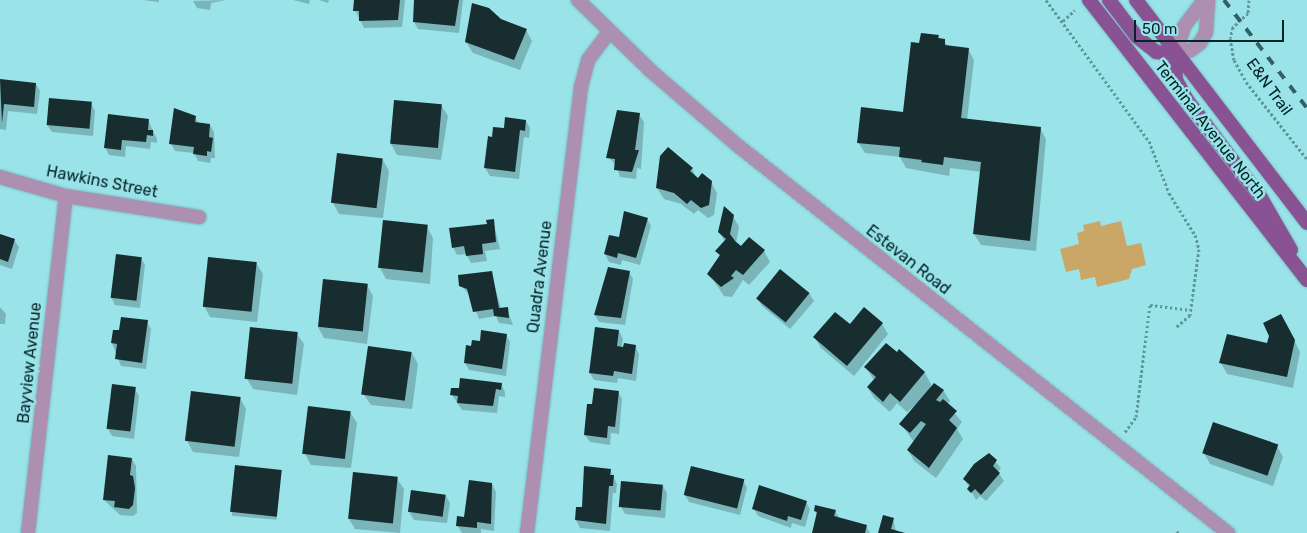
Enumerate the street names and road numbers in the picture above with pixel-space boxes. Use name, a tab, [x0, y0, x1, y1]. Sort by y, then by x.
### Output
street label: E&N Trail	[1242, 55, 1296, 119]
street label: Terminal Avenue North	[1150, 57, 1270, 203]
street label: Hawkins Street	[45, 162, 159, 202]
street label: Quadra Avenue	[524, 219, 556, 335]
street label: Estevan Road	[862, 221, 954, 299]
street label: Bayview Avenue	[14, 301, 46, 425]

